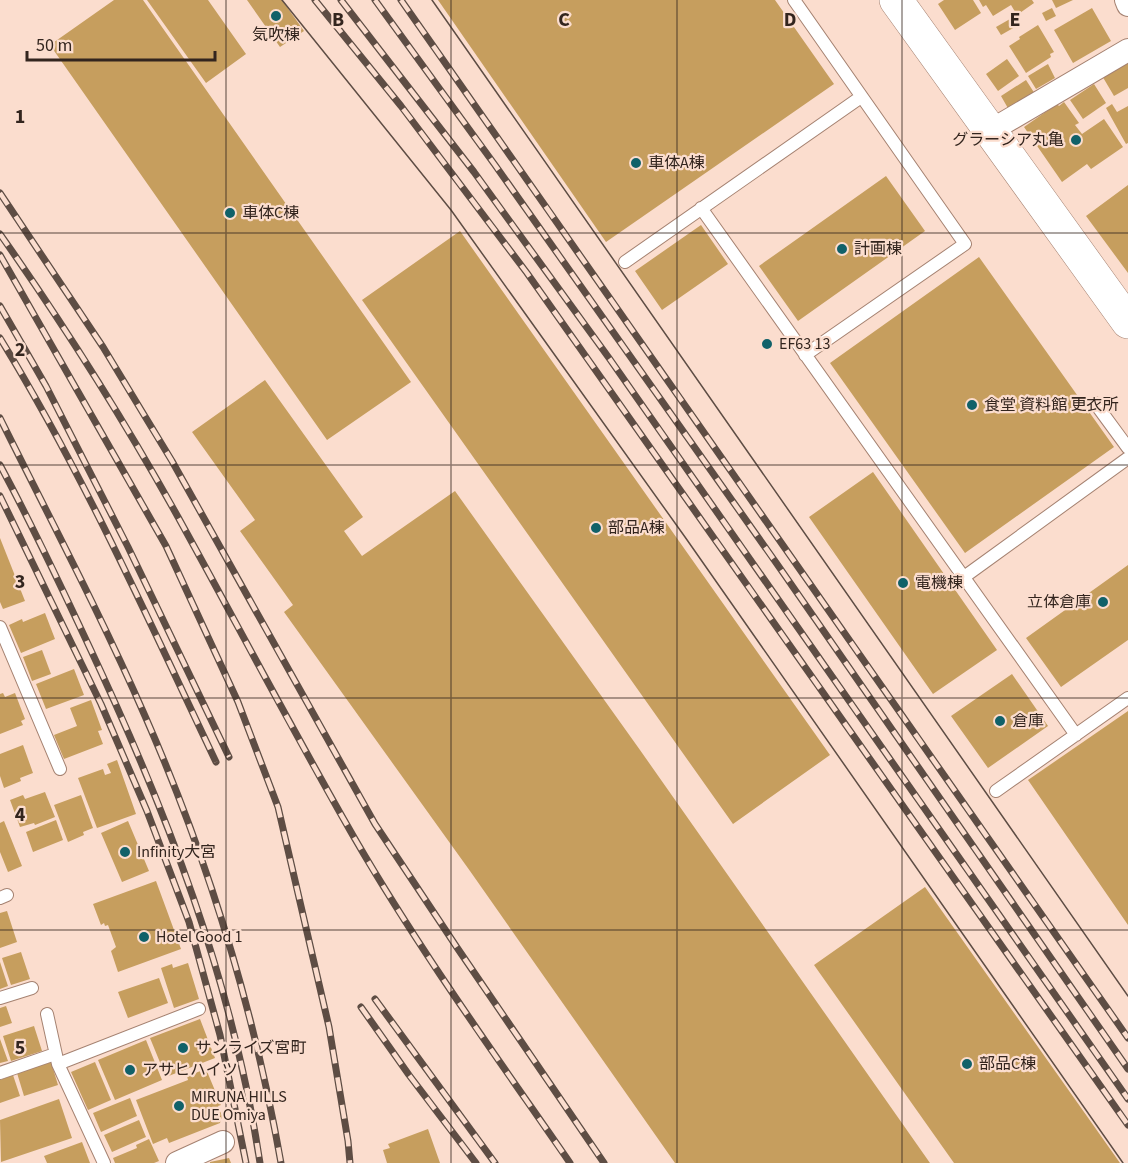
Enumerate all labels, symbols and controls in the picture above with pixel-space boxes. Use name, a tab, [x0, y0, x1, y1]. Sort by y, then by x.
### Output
text: B	[332, 6, 344, 34]
text: C	[558, 6, 570, 34]
text: D	[784, 6, 796, 34]
text: E	[1010, 6, 1020, 34]
marker: 気吹棟	[269, 9, 283, 23]
scale bar	[27, 24, 214, 62]
place label: 気吹棟	[252, 24, 300, 46]
text: 50 m	[36, 33, 72, 58]
text: 1	[15, 103, 25, 131]
place label: グラーシア丸亀	[952, 129, 1064, 151]
marker: グラーシア丸亀	[1069, 133, 1083, 147]
place label: 車体A棟	[648, 152, 705, 174]
marker: 車体A棟	[629, 156, 643, 170]
place label: 車体C棟	[242, 202, 299, 224]
marker: 車体C棟	[223, 206, 237, 220]
place label: 計画棟	[854, 238, 902, 260]
marker: 計画棟	[835, 242, 849, 256]
place label: EF63 13	[779, 333, 830, 355]
text: 2	[15, 336, 25, 364]
marker: EF63 13	[760, 337, 774, 351]
place label: 食堂 資料館 更衣所	[984, 394, 1118, 416]
marker: 食堂 資料館 更衣所	[965, 398, 979, 412]
place label: 部品A棟	[608, 517, 665, 539]
marker: 部品A棟	[589, 521, 603, 535]
text: 3	[15, 568, 25, 596]
place label: 電機棟	[915, 572, 963, 594]
marker: 電機棟	[896, 576, 910, 590]
place label: 立体倉庫	[1027, 591, 1091, 613]
marker: 立体倉庫	[1096, 595, 1110, 609]
place label: 倉庫	[1012, 710, 1044, 732]
marker: 倉庫	[993, 714, 1007, 728]
text: 4	[15, 801, 26, 829]
place label: Infinity大宮	[137, 841, 216, 863]
marker: Infinity大宮	[118, 845, 132, 859]
place label: Hotel Good 1	[156, 926, 243, 948]
marker: Hotel Good 1	[137, 930, 151, 944]
text: 5	[15, 1034, 25, 1062]
place label: サンライズ宮町	[195, 1037, 307, 1059]
marker: サンライズ宮町	[176, 1041, 190, 1055]
place label: 部品C棟	[979, 1053, 1036, 1075]
marker: 部品C棟	[960, 1057, 974, 1071]
place label: アサヒハイツ	[142, 1059, 238, 1081]
marker: アサヒハイツ	[123, 1063, 137, 1077]
place label: MIRUNA HILLS DUE Omiya	[191, 1086, 287, 1126]
marker: MIRUNA HILLS DUE Omiya	[172, 1099, 186, 1113]

